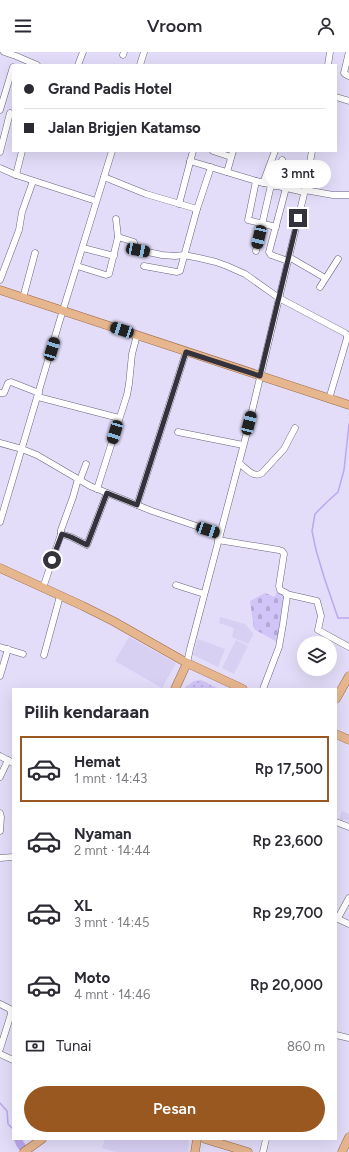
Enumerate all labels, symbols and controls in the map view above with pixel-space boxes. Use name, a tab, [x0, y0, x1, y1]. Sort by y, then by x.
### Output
icon: menu	[12, 15, 34, 37]
text: Vroom	[147, 15, 202, 37]
icon: person	[315, 15, 337, 37]
text: Grand Padis Hotel	[48, 80, 172, 98]
text: Jalan Brigjen Katamso	[48, 119, 201, 137]
callout: 3 mnt	[265, 160, 331, 188]
text: 3 mnt	[281, 166, 315, 181]
route end	[289, 209, 307, 227]
car	[250, 224, 268, 250]
car	[125, 242, 151, 258]
car	[109, 321, 135, 339]
car	[43, 336, 61, 362]
car	[240, 410, 258, 436]
car	[106, 419, 124, 445]
car	[195, 521, 221, 539]
route start	[43, 551, 61, 569]
map controls	[297, 636, 337, 676]
button: layers	[297, 636, 337, 676]
text: Pilih kendaraan	[24, 701, 149, 723]
icon: car	[26, 751, 62, 787]
text: Hemat	[74, 753, 121, 771]
text: Rp 17,500	[255, 760, 323, 778]
text: 1 mnt · 14:43	[74, 771, 147, 786]
icon: car	[26, 823, 62, 859]
text: Nyaman	[74, 825, 132, 843]
text: Rp 23,600	[252, 832, 323, 850]
text: 2 mnt · 14:44	[74, 843, 150, 858]
icon: car	[26, 895, 62, 931]
text: XL	[74, 897, 92, 915]
text: Rp 29,700	[252, 904, 323, 922]
text: 3 mnt · 14:45	[74, 915, 150, 930]
icon: car	[26, 967, 62, 1003]
text: Moto	[74, 969, 110, 987]
text: Rp 20,000	[250, 976, 323, 994]
text: 4 mnt · 14:46	[74, 987, 150, 1002]
icon: cash	[24, 1035, 46, 1057]
text: Tunai	[56, 1037, 91, 1055]
text: 860 m	[287, 1039, 325, 1054]
button: Pesan	[24, 1086, 325, 1132]

